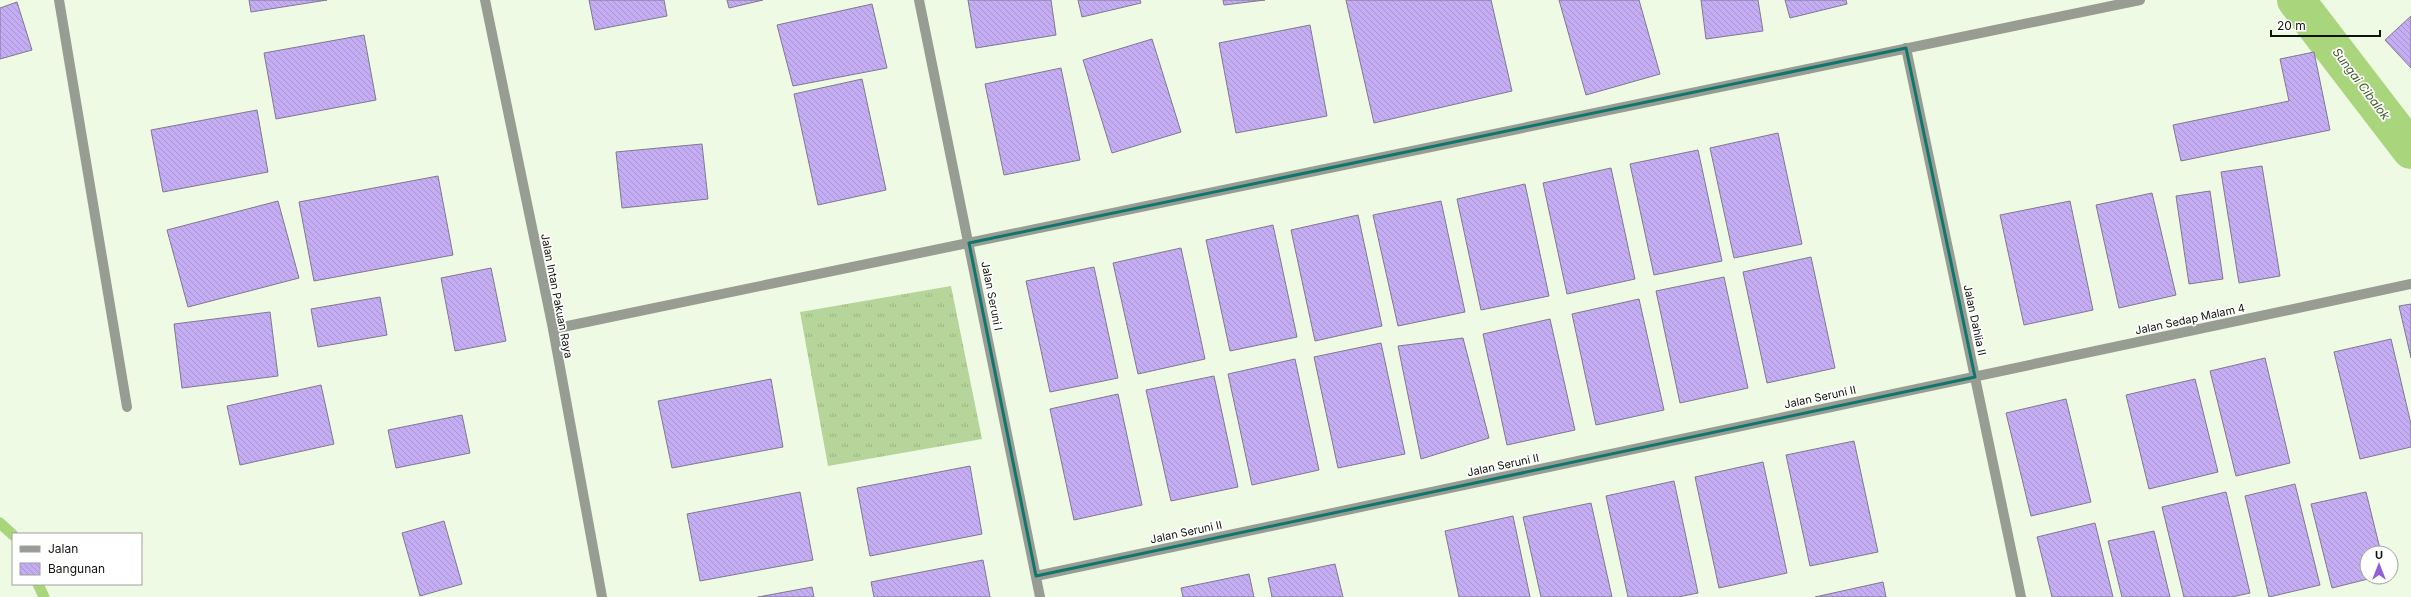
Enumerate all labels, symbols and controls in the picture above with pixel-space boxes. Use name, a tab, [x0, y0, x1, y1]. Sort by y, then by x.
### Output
scale bar	[2271, 12, 2380, 38]
text: 20 m	[2277, 18, 2306, 33]
water label: Sungai Cibalok	[2330, 45, 2394, 123]
street label: Jalan Intan Pakuan Raya	[538, 233, 576, 359]
street label: Jalan Seruni I	[978, 260, 1006, 332]
street label: Jalan Dahlia II	[1961, 283, 1989, 357]
street label: Jalan Sedap Malam 4	[2134, 301, 2246, 337]
street label: Jalan Seruni II	[1783, 383, 1857, 411]
street label: Jalan Seruni II	[1466, 451, 1540, 479]
street label: Jalan Seruni II	[1149, 518, 1223, 546]
legend	[12, 533, 142, 585]
text: Jalan	[48, 541, 78, 556]
north arrow	[2359, 545, 2399, 585]
text: U	[2375, 548, 2383, 562]
text: Bangunan	[48, 561, 105, 576]

